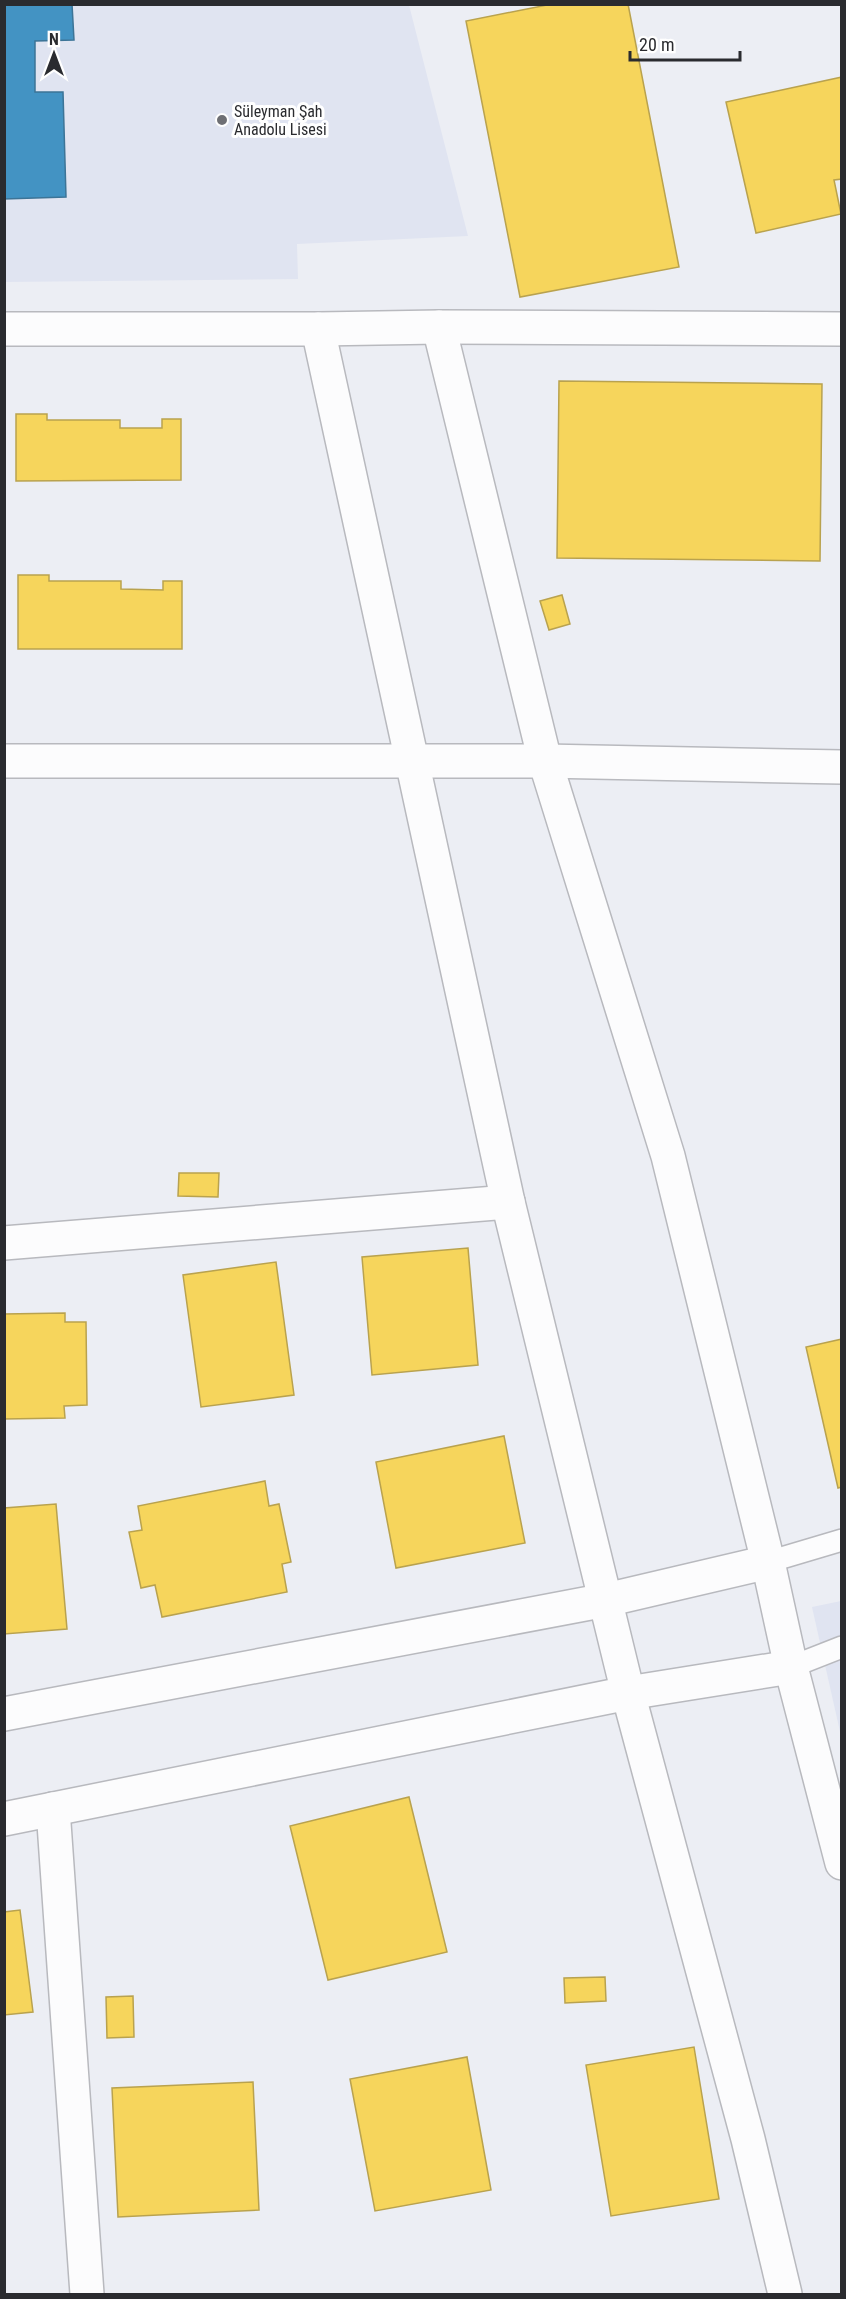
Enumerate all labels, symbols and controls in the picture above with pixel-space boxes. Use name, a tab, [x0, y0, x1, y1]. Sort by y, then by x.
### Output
north arrow	[24, 24, 84, 84]
scale bar	[630, 24, 740, 62]
text: N	[49, 30, 59, 49]
text: 20 m	[639, 34, 674, 55]
place label: Süleyman Şah Anadolu Lisesi	[234, 102, 327, 139]
marker: Süleyman Şah Anadolu Lisesi	[215, 113, 229, 127]

